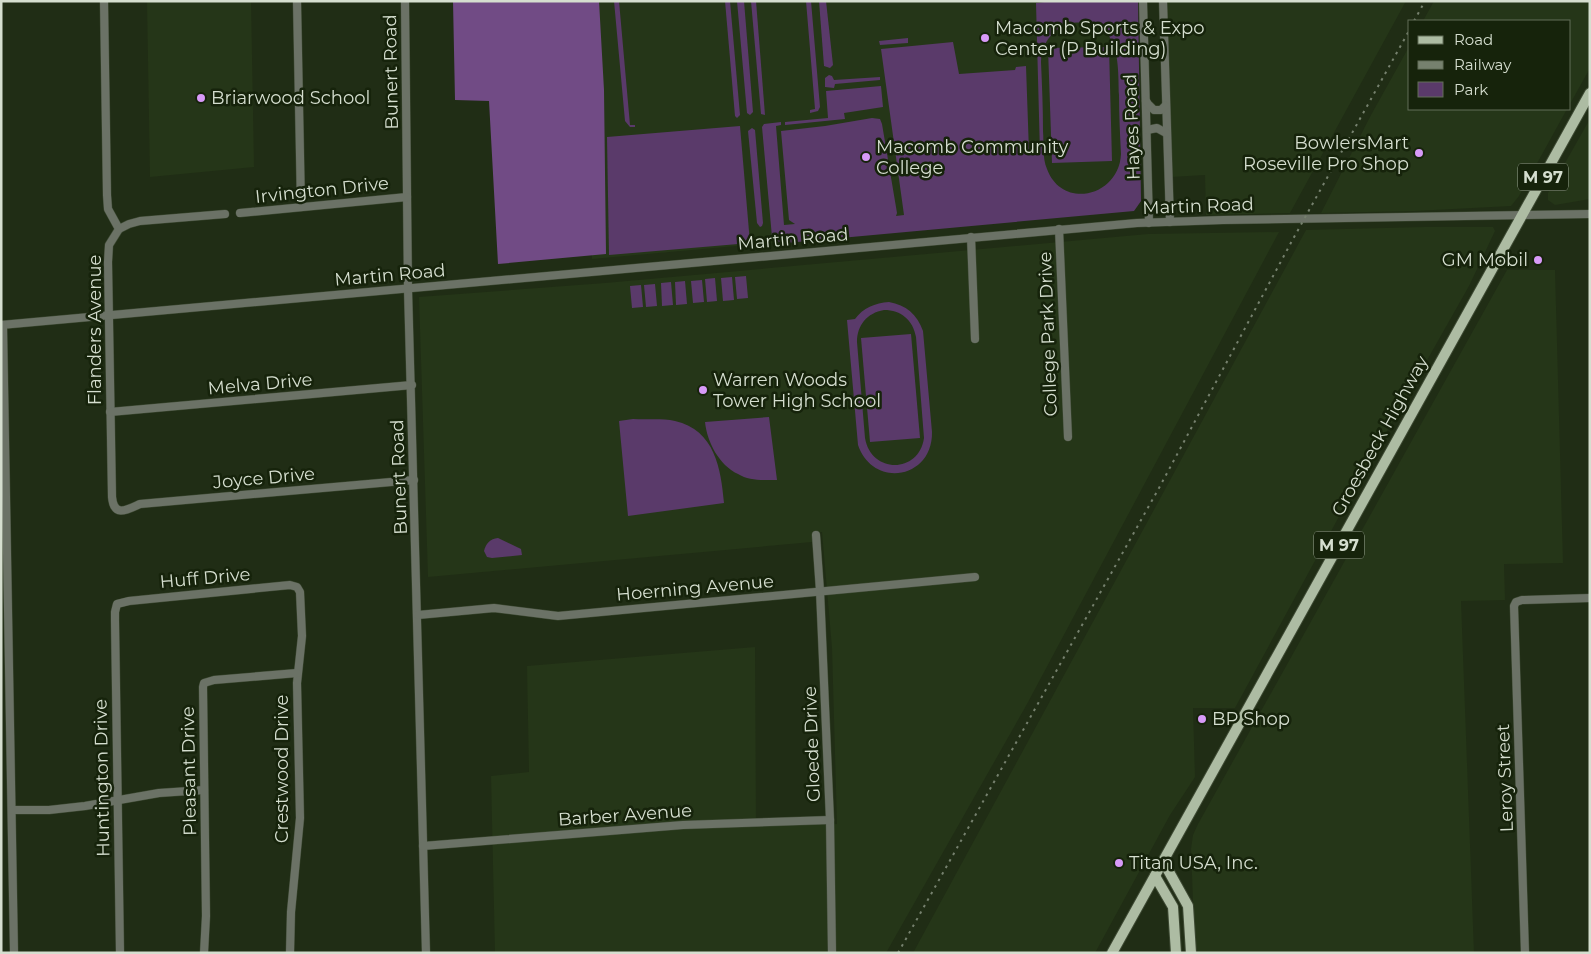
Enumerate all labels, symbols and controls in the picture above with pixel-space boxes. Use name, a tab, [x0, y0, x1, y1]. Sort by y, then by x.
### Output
street label: Bunert Road	[379, 14, 403, 130]
place label: Macomb Sports & Expo Center (P Building)	[995, 17, 1205, 60]
legend	[1408, 20, 1571, 110]
text: Road	[1454, 30, 1493, 49]
marker: Macomb Sports & Expo Center (P Building)	[979, 32, 991, 44]
text: Railway	[1454, 55, 1512, 74]
street label: Hayes Road	[1119, 74, 1145, 180]
text: Park	[1454, 80, 1488, 99]
place label: Briarwood School	[211, 87, 370, 109]
marker: Briarwood School	[195, 92, 207, 104]
place label: BowlersMart Roseville Pro Shop	[1243, 132, 1409, 175]
place label: Macomb Community College	[876, 136, 1069, 179]
marker: BowlersMart Roseville Pro Shop	[1413, 147, 1425, 159]
marker: Macomb Community College	[860, 151, 872, 163]
road number: M 97	[1518, 163, 1568, 190]
street label: Irvington Drive	[254, 172, 390, 208]
street label: Martin Road	[1142, 193, 1254, 219]
street label: Martin Road	[737, 223, 849, 255]
place label: GM Mobil	[1442, 249, 1528, 271]
street label: College Park Drive	[1034, 251, 1062, 417]
marker: GM Mobil	[1532, 254, 1544, 266]
street label: Flanders Avenue	[84, 255, 106, 405]
street label: Martin Road	[334, 259, 446, 291]
street label: Groesbeck Highway	[1327, 352, 1433, 520]
street label: Melva Drive	[207, 368, 313, 400]
place label: Warren Woods Tower High School	[713, 369, 881, 412]
marker: Warren Woods Tower High School	[697, 384, 709, 396]
street label: Bunert Road	[386, 419, 412, 535]
street label: Joyce Drive	[211, 463, 316, 494]
road number: M 97	[1314, 532, 1364, 558]
street label: Huff Drive	[159, 563, 251, 593]
street label: Hoerning Avenue	[615, 570, 775, 606]
street label: Gloede Drive	[799, 686, 825, 802]
street label: Crestwood Drive	[271, 695, 293, 843]
street label: Huntington Drive	[90, 699, 114, 857]
street label: Pleasant Drive	[177, 706, 201, 836]
place label: BP Shop	[1212, 708, 1290, 730]
marker: BP Shop	[1196, 713, 1208, 725]
street label: Leroy Street	[1492, 724, 1518, 832]
street label: Barber Avenue	[557, 799, 693, 831]
place label: Titan USA, Inc.	[1129, 852, 1258, 874]
marker: Titan USA, Inc.	[1113, 857, 1125, 869]

